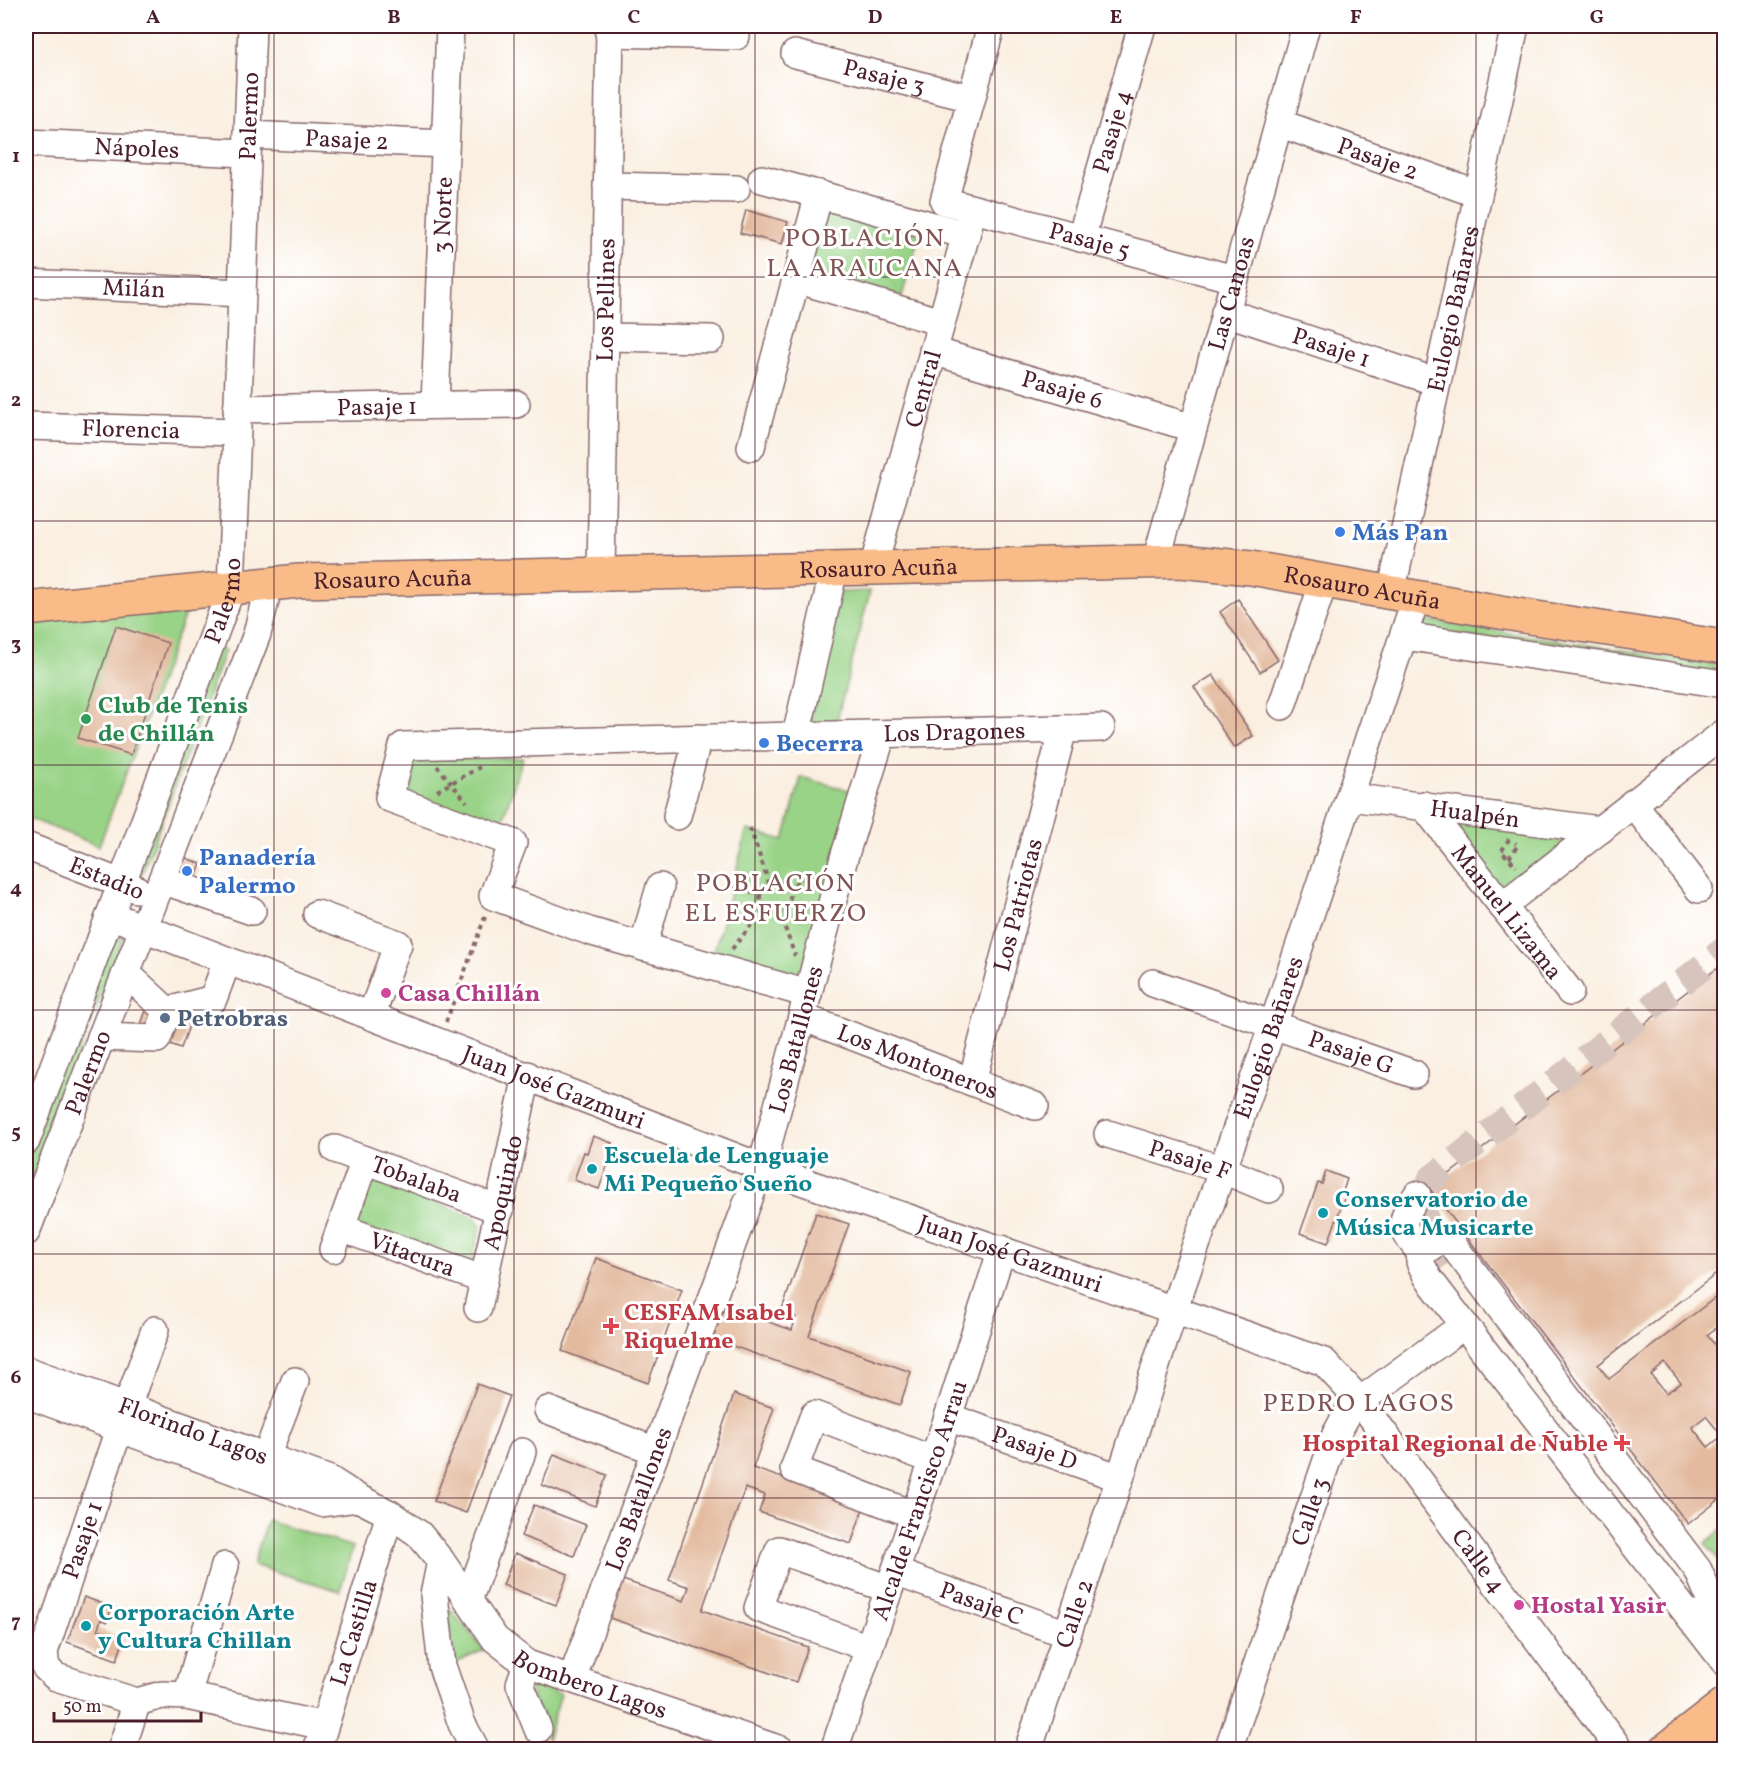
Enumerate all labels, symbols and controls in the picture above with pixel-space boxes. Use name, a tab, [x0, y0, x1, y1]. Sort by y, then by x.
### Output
text: A	[146, 4, 160, 32]
text: B	[387, 4, 401, 32]
text: C	[628, 4, 641, 32]
text: D	[868, 4, 882, 32]
text: E	[1110, 4, 1122, 32]
text: F	[1350, 4, 1362, 32]
text: G	[1590, 4, 1604, 32]
street label: Pasaje 3	[839, 52, 928, 105]
street label: Palermo	[232, 71, 269, 161]
street label: Pasaje 4	[1085, 86, 1142, 178]
street label: Pasaje 2	[304, 123, 390, 160]
street label: Pasaje 2	[1332, 130, 1423, 190]
street label: Nápoles	[94, 131, 180, 169]
text: 1	[12, 143, 20, 171]
street label: 3 Norte	[426, 176, 463, 255]
street label: Pasaje 5	[1045, 215, 1133, 269]
district label: POBLACIÓN LA ARAUCANA	[766, 221, 964, 287]
street label: Eulogio Bañares	[1420, 222, 1490, 396]
street label: Las Canoas	[1201, 233, 1265, 355]
street label: Los Pellines	[589, 238, 626, 362]
street label: Milán	[102, 272, 166, 308]
street label: Pasaje 1	[1287, 320, 1374, 378]
street label: Central	[898, 347, 952, 432]
street label: Pasaje 6	[1017, 363, 1107, 419]
text: 2	[11, 387, 21, 415]
street label: Pasaje 1	[336, 391, 418, 426]
street label: Florencia	[81, 413, 181, 449]
place label: Más Pan	[1352, 517, 1449, 551]
marker: Más Pan	[1333, 525, 1347, 539]
street label: Rosauro Acuña	[799, 551, 958, 589]
street label: Palermo	[197, 557, 251, 649]
street label: Rosauro Acuña	[1281, 559, 1443, 620]
street label: Rosauro Acuña	[313, 562, 473, 600]
text: 3	[11, 631, 21, 659]
place label: Club de Tenis de Chillán	[98, 690, 248, 752]
marker: Club de Tenis de Chillán	[79, 712, 93, 726]
street label: Los Dragones	[883, 715, 1026, 753]
place label: Becerra	[776, 728, 864, 762]
marker: Becerra	[757, 736, 771, 750]
street label: Hualpén	[1428, 793, 1522, 838]
street label: Los Patriotas	[986, 835, 1053, 975]
street label: Manuel Lizama	[1442, 838, 1569, 988]
place label: Panadería Palermo	[199, 842, 316, 904]
street label: Estadio	[63, 849, 149, 910]
marker: Panadería Palermo	[180, 864, 194, 878]
district label: POBLACIÓN EL ESFUERZO	[685, 866, 867, 932]
text: 4	[10, 875, 22, 903]
street label: Eulogio Bañares	[1226, 952, 1314, 1124]
street label: Los Batallones	[762, 962, 834, 1117]
place label: Casa Chillán	[398, 978, 541, 1012]
marker: Casa Chillán	[379, 986, 393, 1000]
place label: Petrobras	[177, 1003, 288, 1037]
marker: Petrobras	[158, 1011, 172, 1025]
street label: Los Montoneros	[832, 1017, 1003, 1109]
street label: Pasaje G	[1303, 1023, 1398, 1085]
street label: Palermo	[58, 1026, 121, 1121]
street label: Juan José Gazmuri	[457, 1038, 649, 1139]
text: 5	[11, 1119, 21, 1147]
street label: Apoquindo	[476, 1132, 533, 1254]
street label: Pasaje F	[1144, 1133, 1236, 1190]
place label: Escuela de Lenguaje Mi Pequeño Sueño	[604, 1140, 829, 1202]
street label: Tobalaba	[366, 1149, 466, 1213]
marker: Escuela de Lenguaje Mi Pequeño Sueño	[585, 1162, 599, 1176]
place label: Conservatorio de Música Musicarte	[1335, 1184, 1534, 1246]
marker: Conservatorio de Música Musicarte	[1316, 1206, 1330, 1220]
street label: Juan José Gazmuri	[913, 1208, 1107, 1303]
street label: Vitacura	[364, 1225, 459, 1287]
place label: CESFAM Isabel Riquelme	[624, 1297, 794, 1359]
marker: CESFAM Isabel Riquelme	[602, 1317, 620, 1335]
text: 6	[11, 1364, 22, 1392]
street label: Alcalde Francisco Arrau	[865, 1376, 978, 1626]
district label: PEDRO LAGOS	[1263, 1386, 1455, 1422]
street label: Florindo Lagos	[113, 1390, 272, 1475]
street label: Pasaje D	[987, 1419, 1082, 1480]
street label: Los Batallones	[598, 1423, 682, 1576]
place label: Hospital Regional de Ñuble	[1302, 1428, 1608, 1462]
marker: Hospital Regional de Ñuble	[1613, 1434, 1631, 1452]
street label: Calle 3	[1284, 1473, 1339, 1551]
street label: Pasaje 1	[55, 1497, 113, 1584]
street label: Calle 4	[1442, 1523, 1513, 1601]
street label: Pasaje C	[934, 1574, 1027, 1636]
street label: La Castilla	[323, 1575, 388, 1691]
street label: Calle 2	[1049, 1575, 1104, 1653]
place label: Hostal Yasir	[1531, 1590, 1666, 1624]
place label: Corporación Arte y Cultura Chillan	[98, 1597, 295, 1659]
marker: Hostal Yasir	[1512, 1598, 1526, 1612]
text: 7	[11, 1608, 21, 1636]
marker: Corporación Arte y Cultura Chillan	[79, 1619, 93, 1633]
street label: Bombero Lagos	[504, 1643, 671, 1729]
scale bar	[54, 1685, 201, 1723]
text: 50 m	[63, 1695, 102, 1720]

